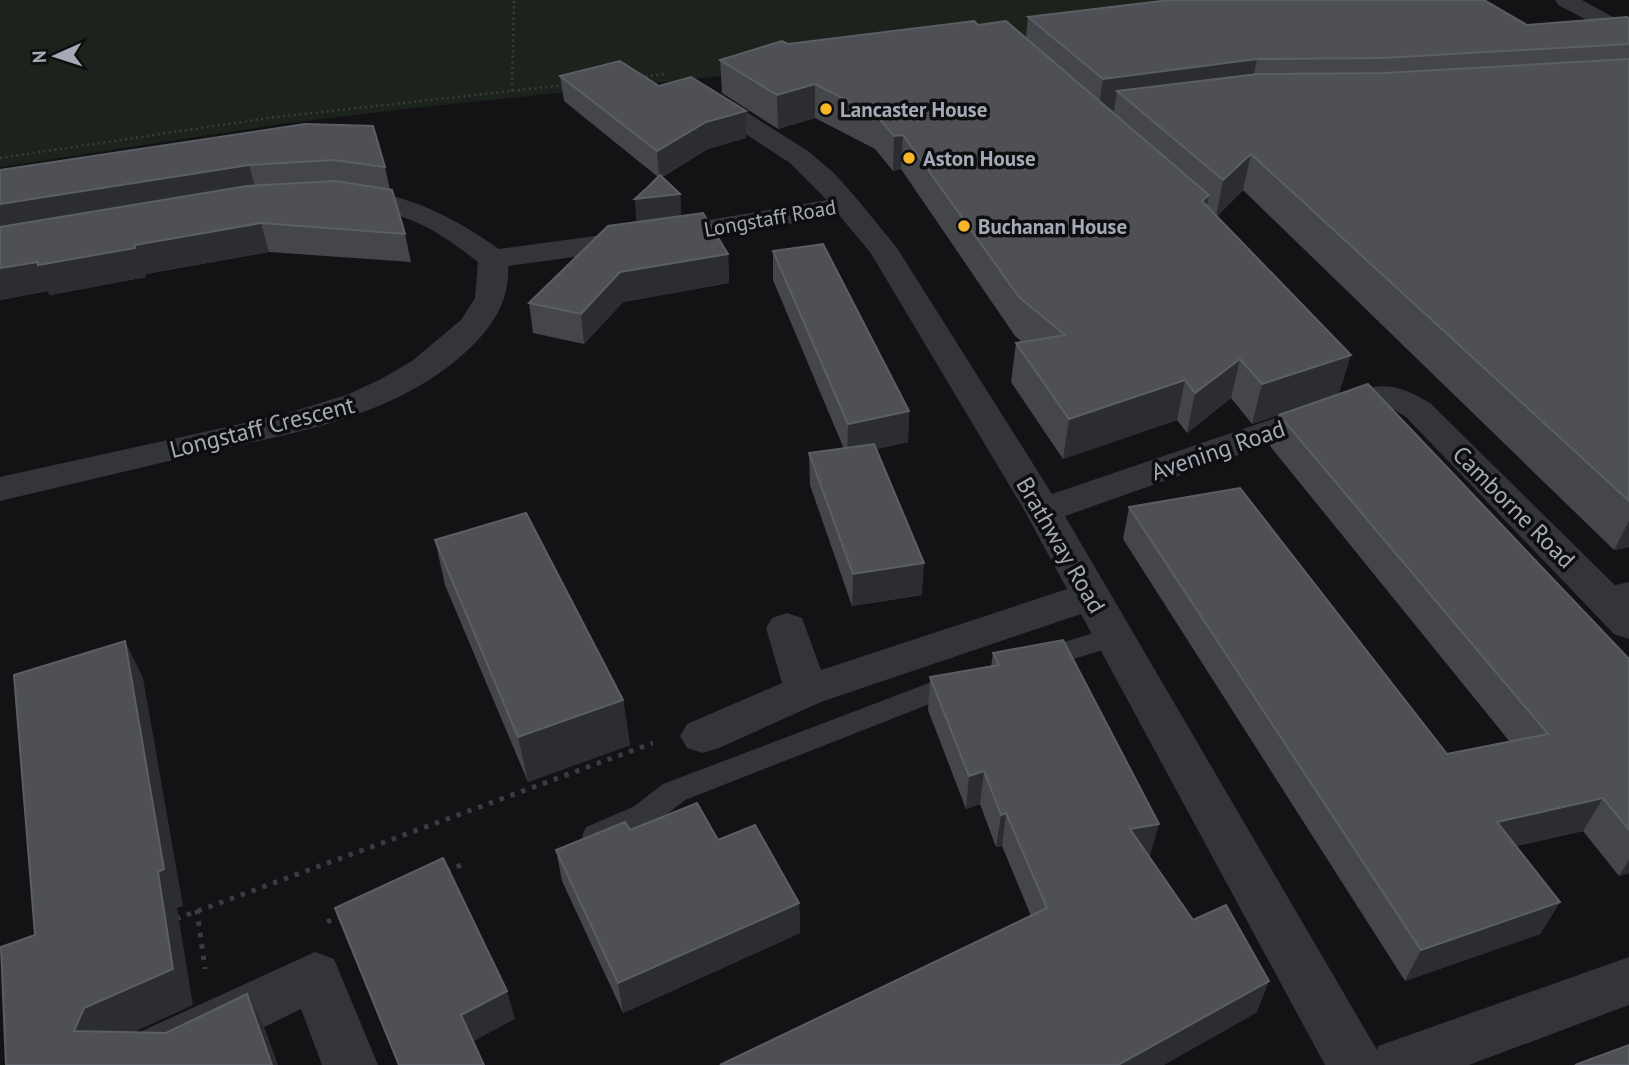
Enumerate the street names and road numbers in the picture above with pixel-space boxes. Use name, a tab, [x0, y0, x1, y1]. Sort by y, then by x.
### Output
street label: Longstaff Road	[702, 193, 838, 243]
street label: Longstaff Crescent	[166, 389, 358, 465]
street label: Avening Road	[1147, 413, 1289, 487]
street label: Camborne Road	[1446, 439, 1582, 575]
street label: Brathway Road	[1009, 471, 1113, 619]

